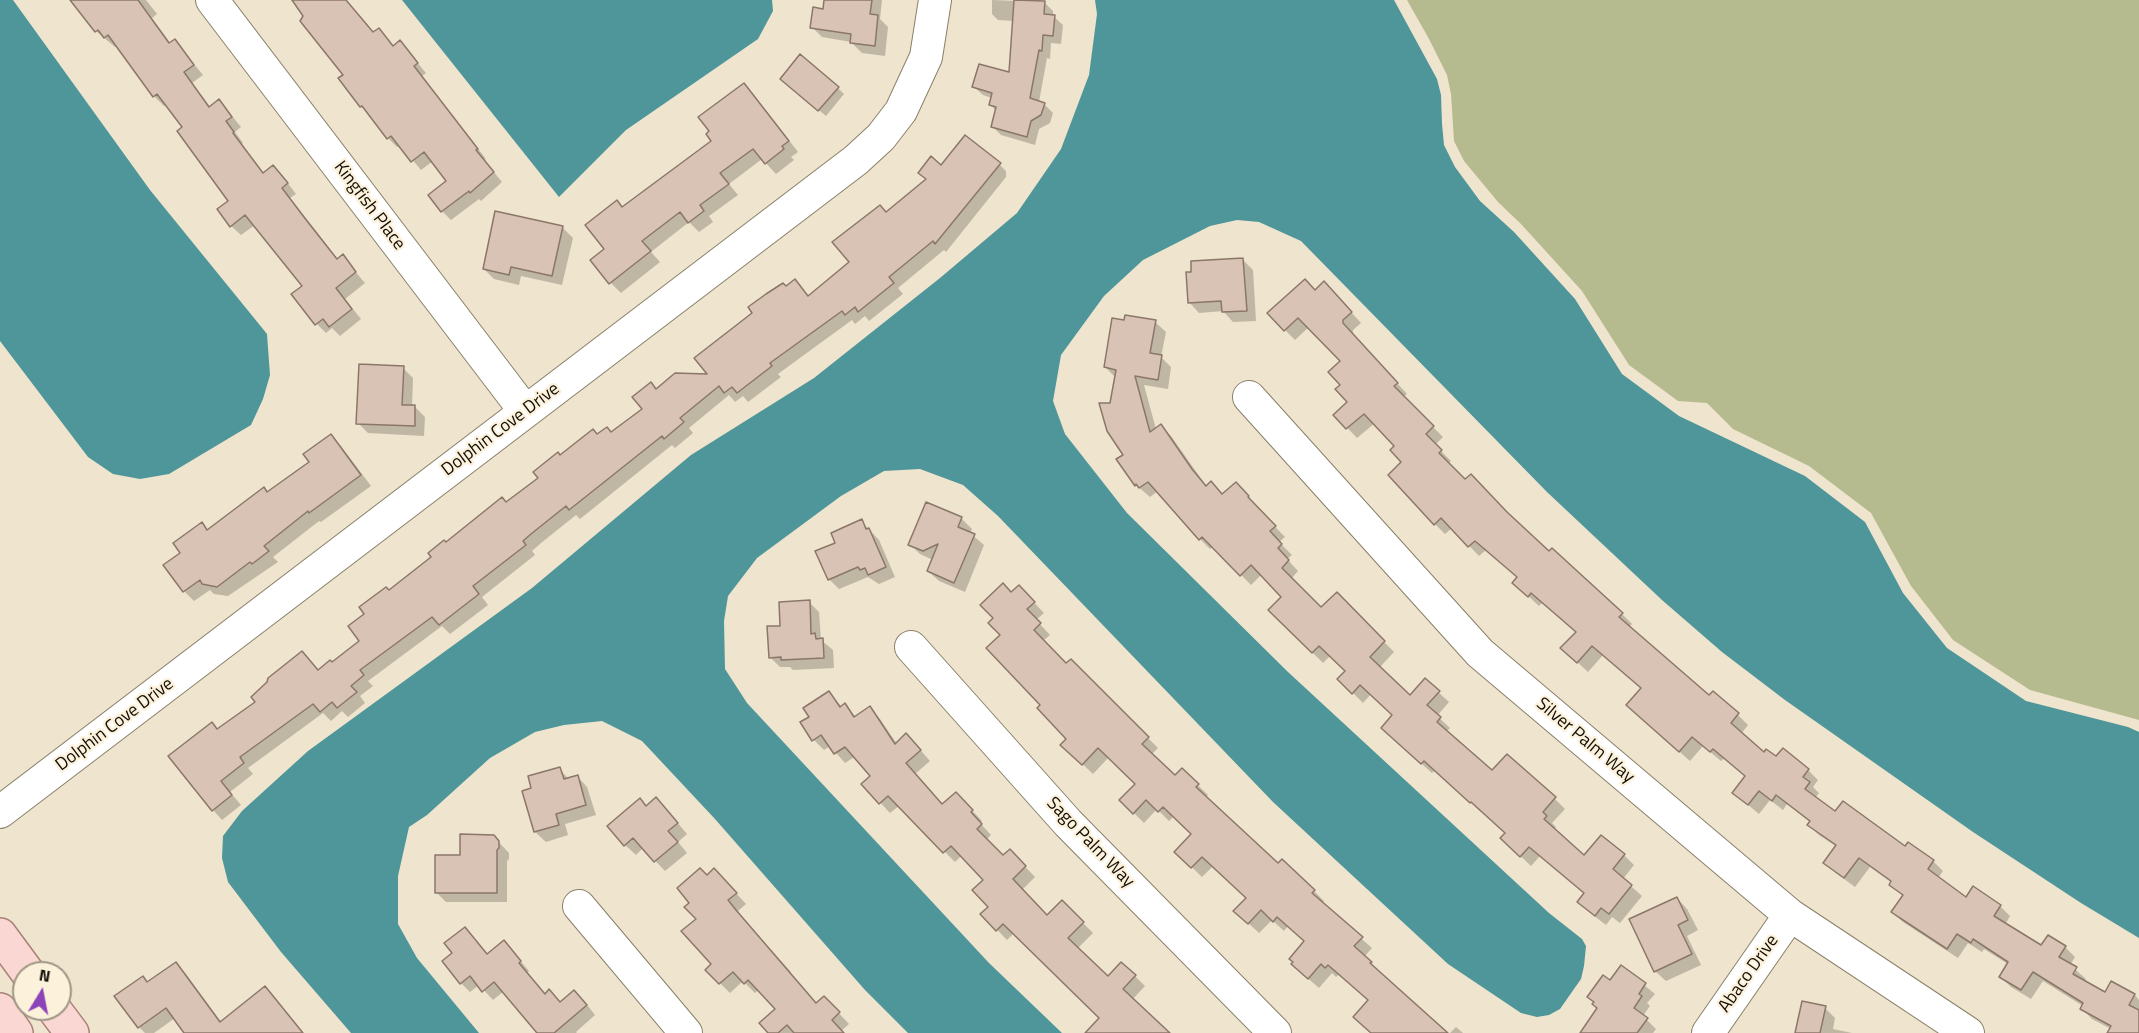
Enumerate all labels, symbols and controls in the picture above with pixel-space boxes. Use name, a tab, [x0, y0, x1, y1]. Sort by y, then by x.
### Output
street label: Kingfish Place	[329, 157, 409, 255]
street label: Dolphin Cove Drive	[438, 379, 564, 481]
street label: Dolphin Cove Drive	[52, 674, 178, 776]
street label: Silver Palm Way	[1531, 694, 1639, 788]
street label: Sago Palm Way	[1041, 793, 1139, 893]
street label: Abaco Drive	[1714, 931, 1784, 1017]
north arrow	[12, 961, 72, 1021]
text: N	[37, 962, 52, 988]

